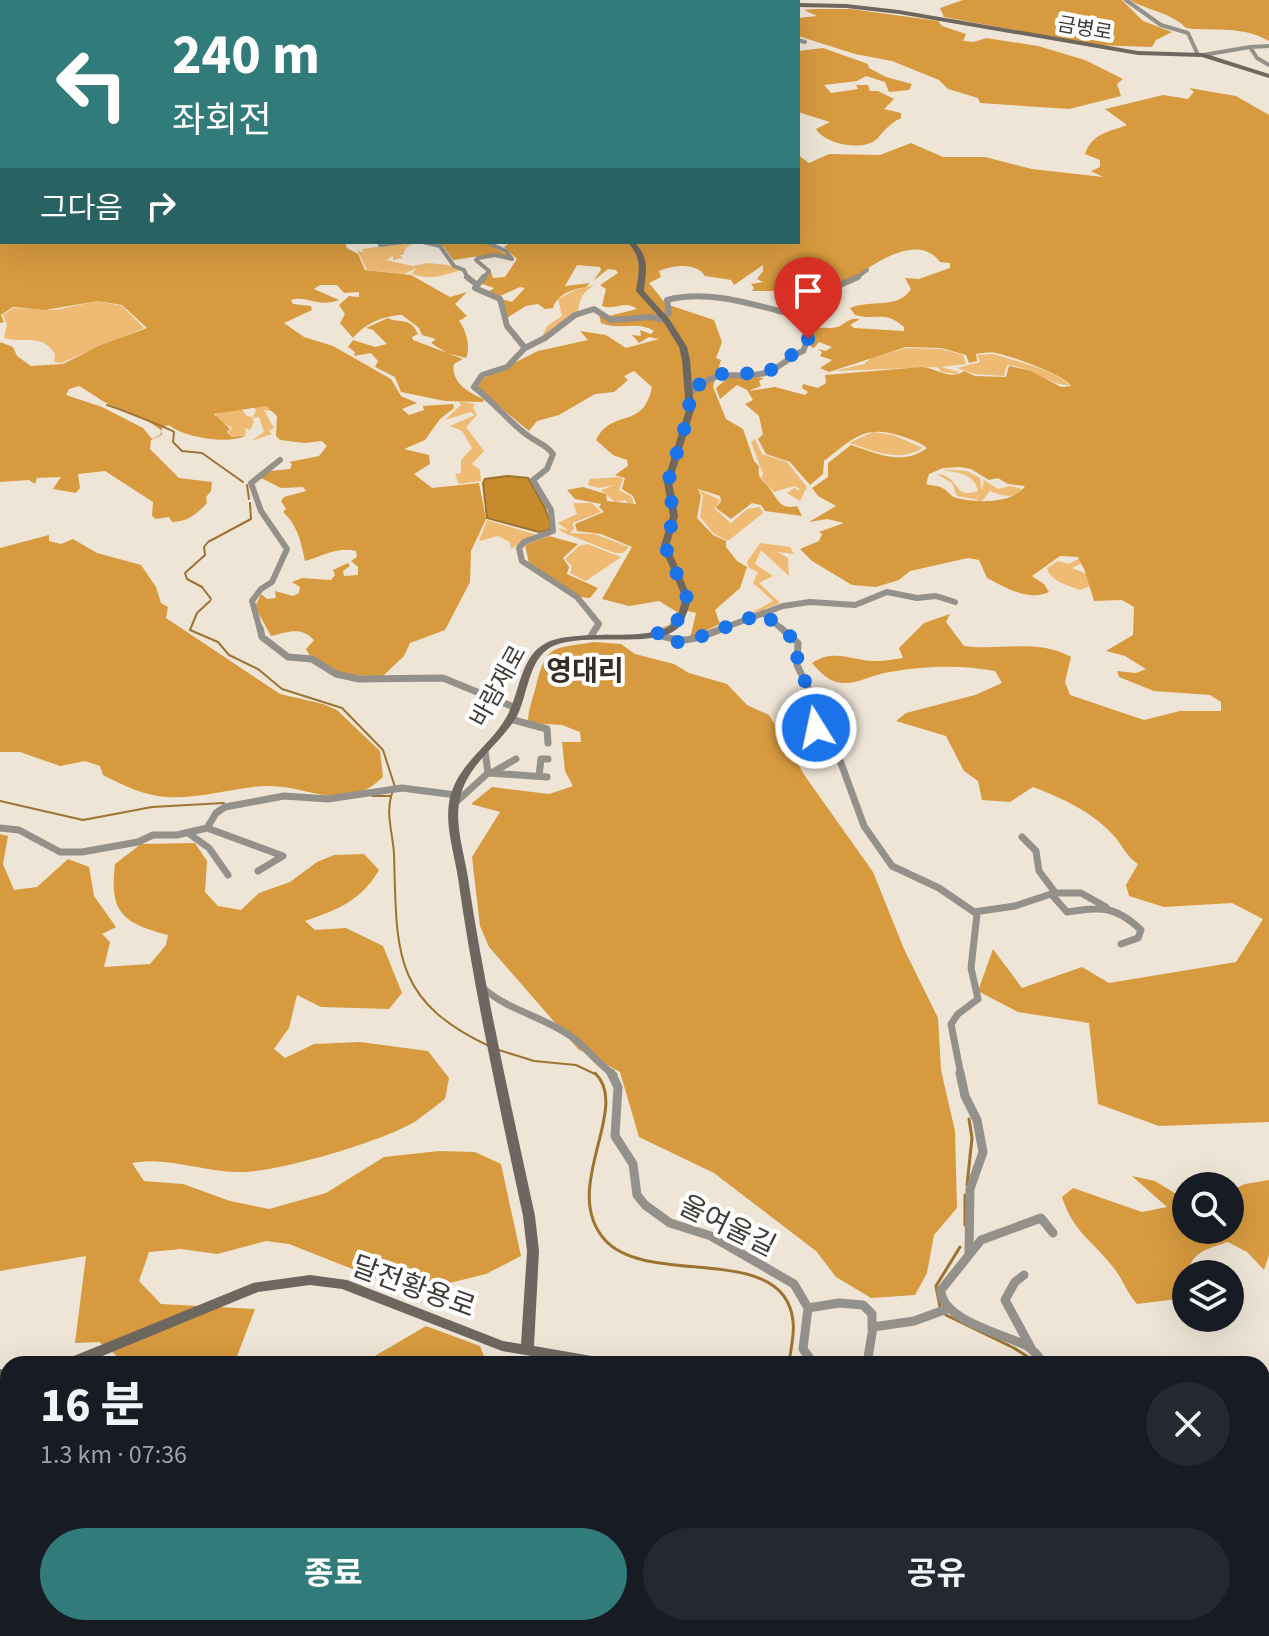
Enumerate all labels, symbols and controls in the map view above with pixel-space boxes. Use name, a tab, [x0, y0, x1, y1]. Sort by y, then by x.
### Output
street label: 금병로	[1055, 10, 1114, 48]
text: 240 m	[172, 16, 320, 95]
icon: left	[40, 32, 144, 136]
text: 좌회전	[172, 95, 271, 146]
icon: right	[139, 184, 183, 228]
text: 그다음	[40, 187, 123, 230]
pin	[774, 257, 842, 339]
icon: arrive	[786, 269, 830, 313]
street label: 바람재로	[462, 639, 535, 733]
district label: 영대리	[546, 651, 624, 691]
position arrow	[774, 686, 858, 770]
map controls	[1172, 1172, 1244, 1332]
button: search	[1172, 1172, 1244, 1244]
street label: 울여울길	[672, 1185, 783, 1266]
street label: 달전황용로	[346, 1246, 481, 1328]
button: layers	[1172, 1260, 1244, 1332]
text: 16 분	[40, 1372, 144, 1440]
button: close	[1146, 1382, 1230, 1466]
text: 1.3 km · 07:36	[40, 1436, 187, 1473]
button: 종료	[40, 1528, 627, 1620]
button: 공유	[643, 1528, 1230, 1620]

